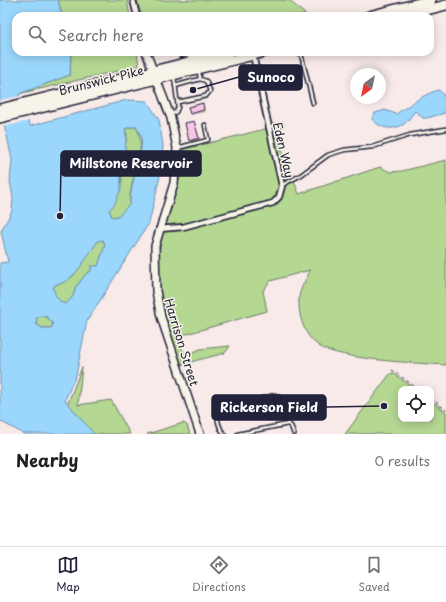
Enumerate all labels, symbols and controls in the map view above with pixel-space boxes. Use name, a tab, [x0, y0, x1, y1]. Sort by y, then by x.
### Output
search box	[12, 12, 434, 56]
icon: search	[26, 23, 48, 45]
text: Search here	[58, 23, 144, 46]
street label: Brunswick Pike	[57, 61, 145, 99]
callout: Sunoco	[239, 65, 302, 90]
text: Sunoco	[247, 67, 295, 86]
north arrow	[350, 68, 386, 104]
street label: Eden Way	[269, 120, 299, 180]
callout: Millstone Reservoir	[61, 151, 201, 176]
text: Millstone Reservoir	[69, 153, 193, 172]
street label: Harrison Street	[160, 296, 204, 388]
map controls	[398, 386, 434, 422]
button: locate	[398, 386, 434, 422]
callout: Rickerson Field	[212, 395, 326, 420]
text: Rickerson Field	[220, 397, 318, 416]
text: Nearby	[16, 447, 78, 473]
text: 0 results	[375, 451, 430, 470]
tab: Map	[56, 554, 80, 595]
tab: Directions	[192, 554, 246, 595]
tab: Saved	[358, 554, 390, 595]

